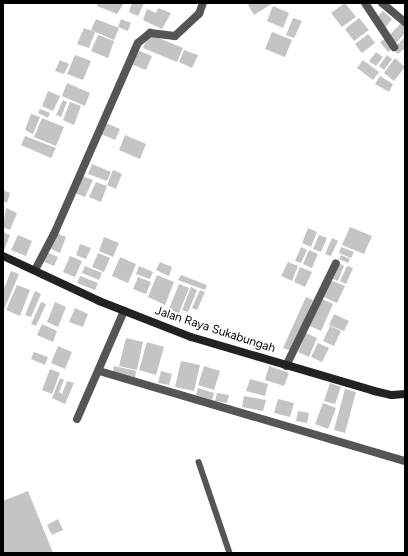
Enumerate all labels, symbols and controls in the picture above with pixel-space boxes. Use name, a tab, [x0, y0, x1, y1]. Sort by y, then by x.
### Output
street label: Jalan Raya Sukabungah	[153, 304, 277, 356]

